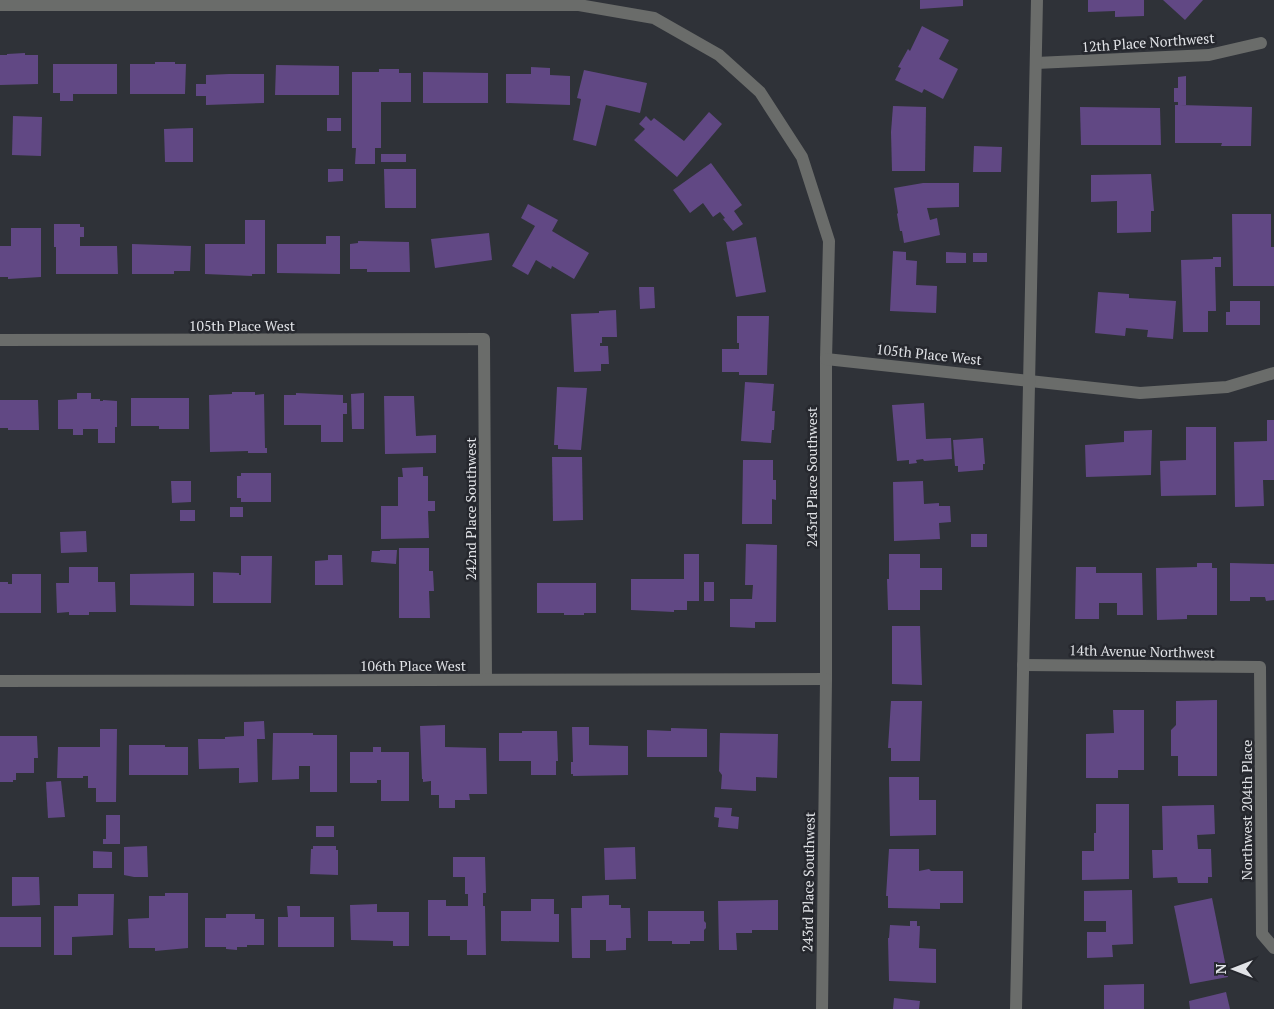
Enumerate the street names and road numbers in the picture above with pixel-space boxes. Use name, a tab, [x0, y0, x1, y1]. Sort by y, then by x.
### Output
street label: 12th Place Northwest	[1081, 28, 1216, 56]
street label: 105th Place West	[189, 316, 296, 335]
street label: 105th Place West	[875, 339, 984, 369]
street label: 243rd Place Southwest	[802, 406, 821, 547]
street label: 242nd Place Southwest	[461, 437, 480, 581]
street label: 14th Avenue Northwest	[1069, 640, 1216, 662]
street label: 106th Place West	[360, 656, 467, 675]
street label: Northwest 204th Place	[1237, 740, 1256, 880]
street label: 243rd Place Southwest	[797, 811, 819, 952]

